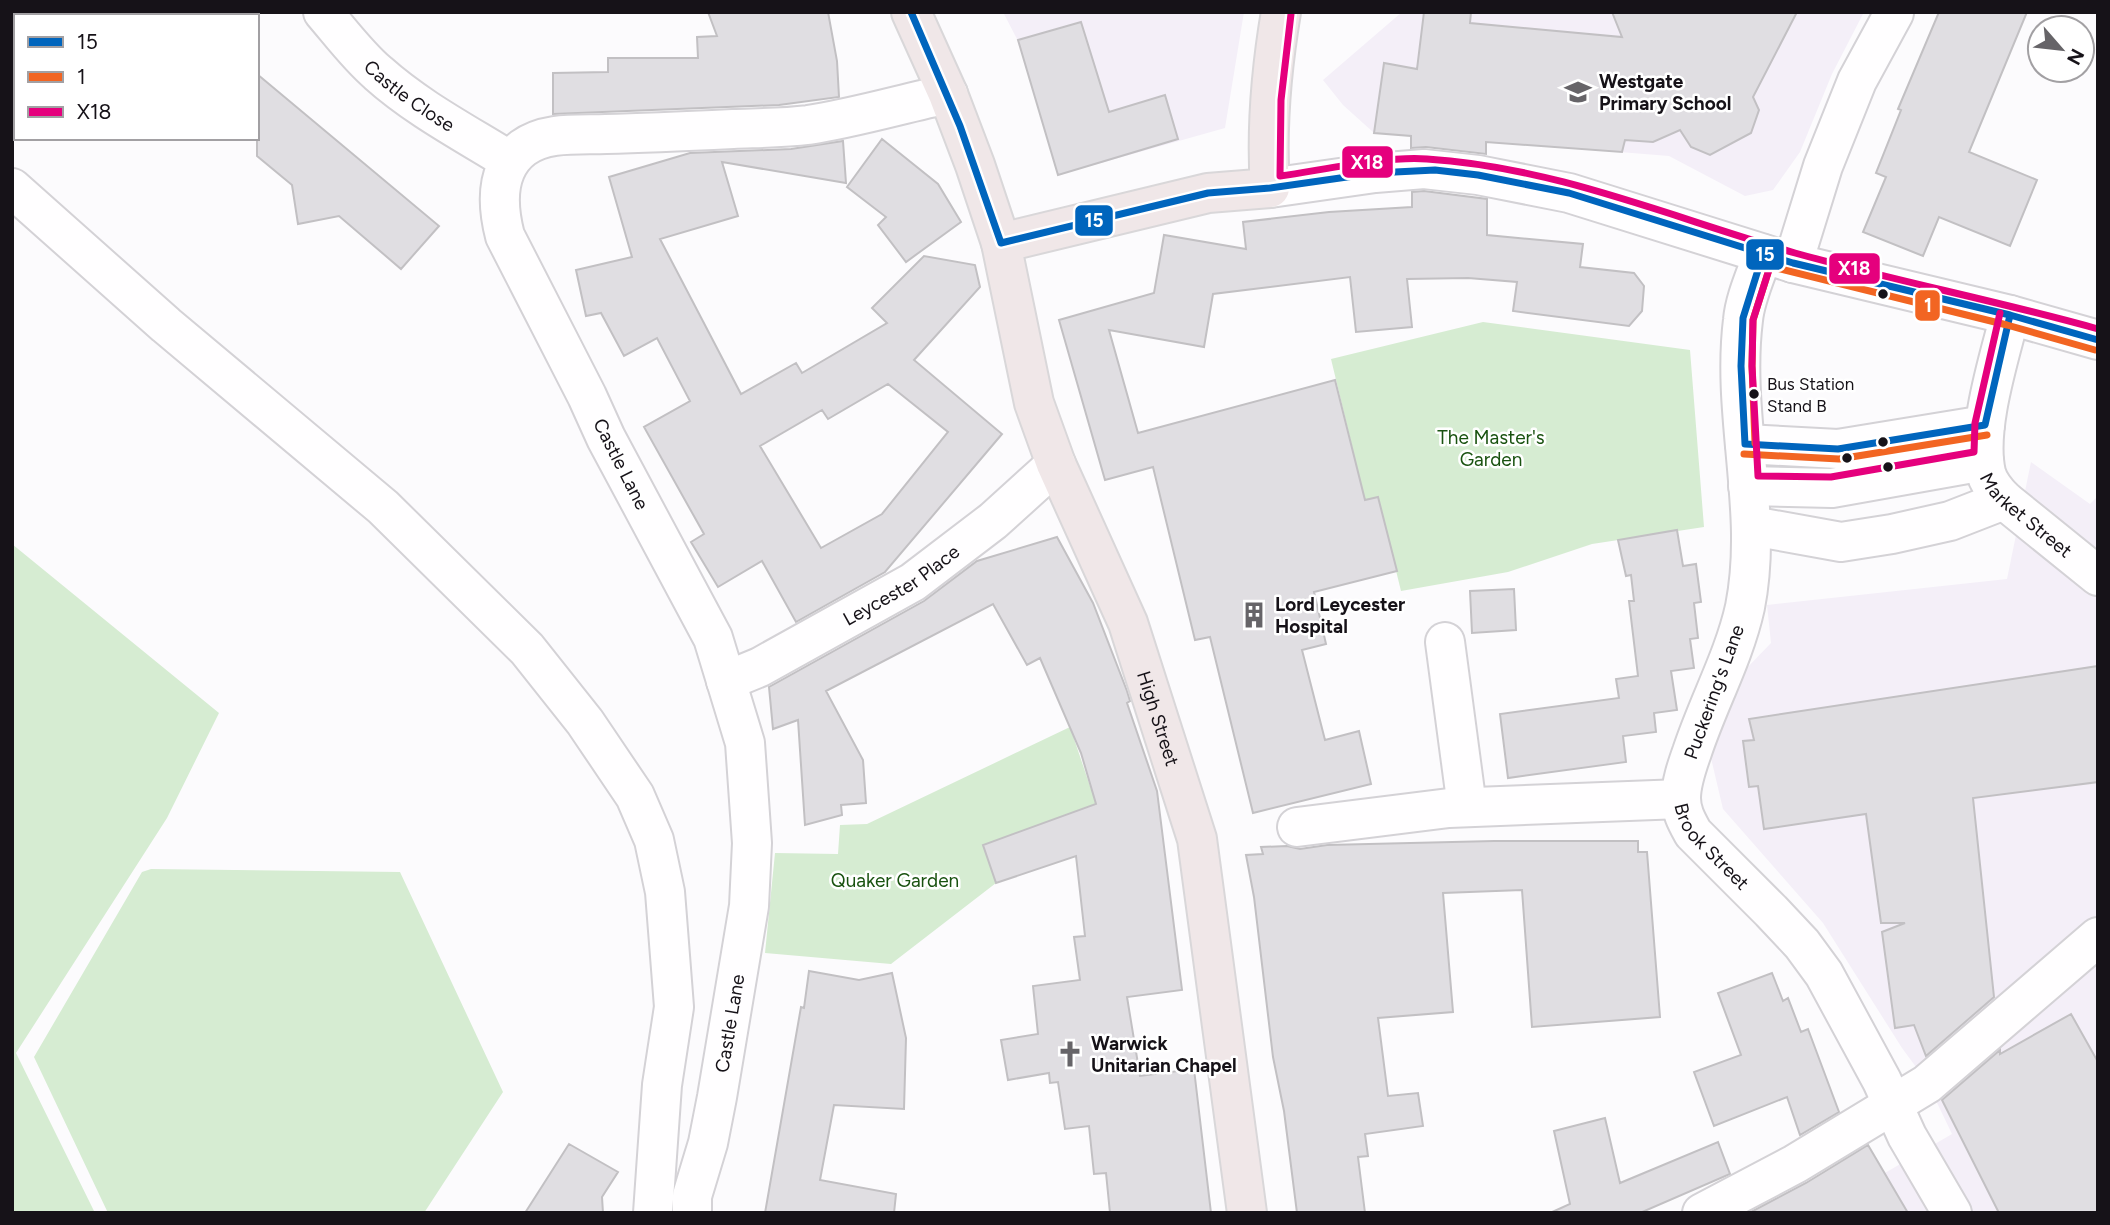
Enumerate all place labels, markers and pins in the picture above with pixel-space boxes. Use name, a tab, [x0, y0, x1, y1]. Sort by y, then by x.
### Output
place label: Westgate Primary School	[1599, 70, 1731, 115]
school or university icon: Westgate Primary School	[1563, 77, 1593, 107]
unlabelled marker	[1876, 287, 1890, 301]
place label: Bus Station Stand B	[1767, 374, 1854, 416]
marker: Bus Station Stand B	[1747, 387, 1761, 401]
unlabelled marker	[1876, 435, 1890, 449]
unlabelled marker	[1840, 451, 1854, 465]
unlabelled marker	[1881, 460, 1895, 474]
place label: Lord Leycester Hospital	[1275, 593, 1405, 638]
building icon: Lord Leycester Hospital	[1239, 600, 1269, 630]
place label: Warwick Unitarian Chapel	[1091, 1032, 1237, 1077]
church icon: Warwick Unitarian Chapel	[1055, 1039, 1085, 1069]

